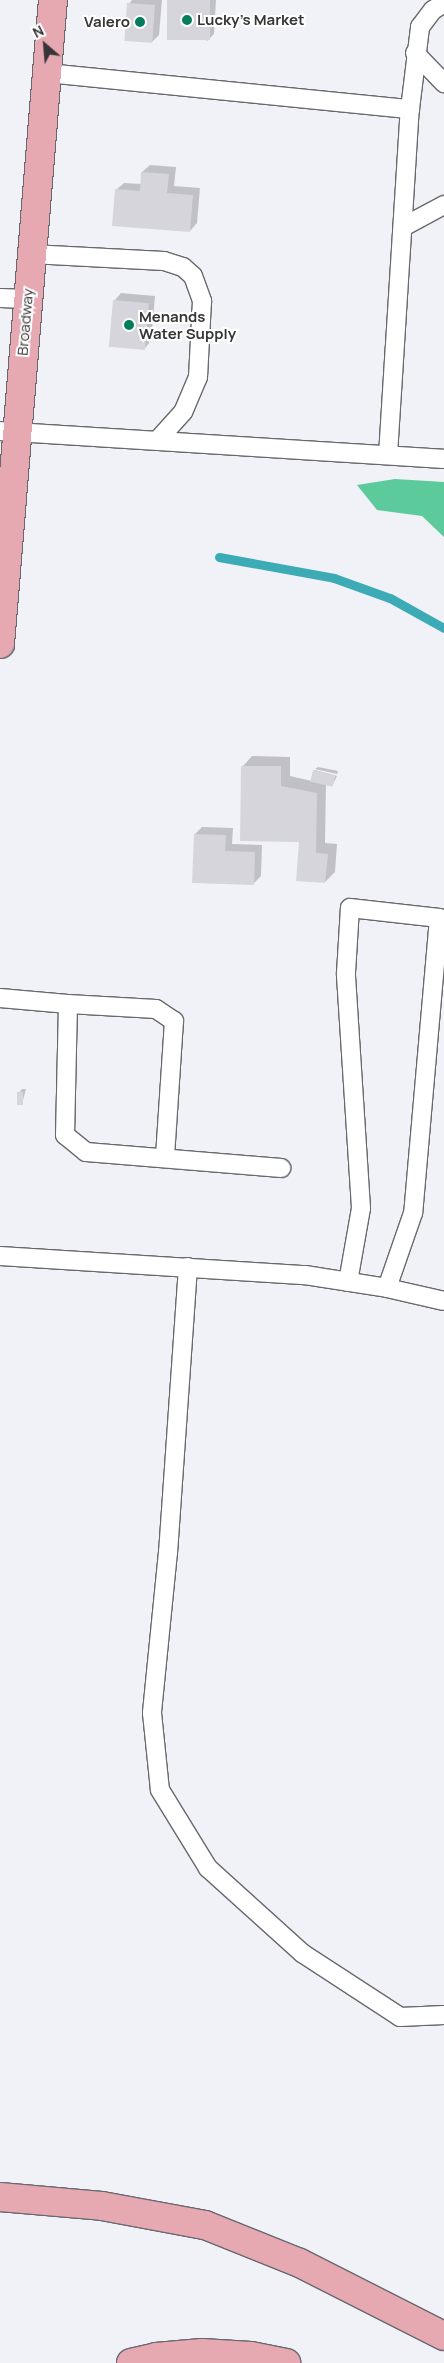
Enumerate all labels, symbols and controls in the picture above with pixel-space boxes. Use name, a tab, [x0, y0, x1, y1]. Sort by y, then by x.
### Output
place label: Lucky's Market	[197, 11, 304, 29]
place label: Valero	[84, 13, 130, 31]
marker: Lucky's Market	[181, 14, 193, 26]
marker: Valero	[134, 16, 146, 28]
north arrow	[20, 20, 70, 70]
text: N	[29, 20, 47, 42]
street label: Broadway	[13, 288, 37, 356]
place label: Menands Water Supply	[139, 307, 236, 342]
marker: Menands Water Supply	[123, 319, 135, 331]

